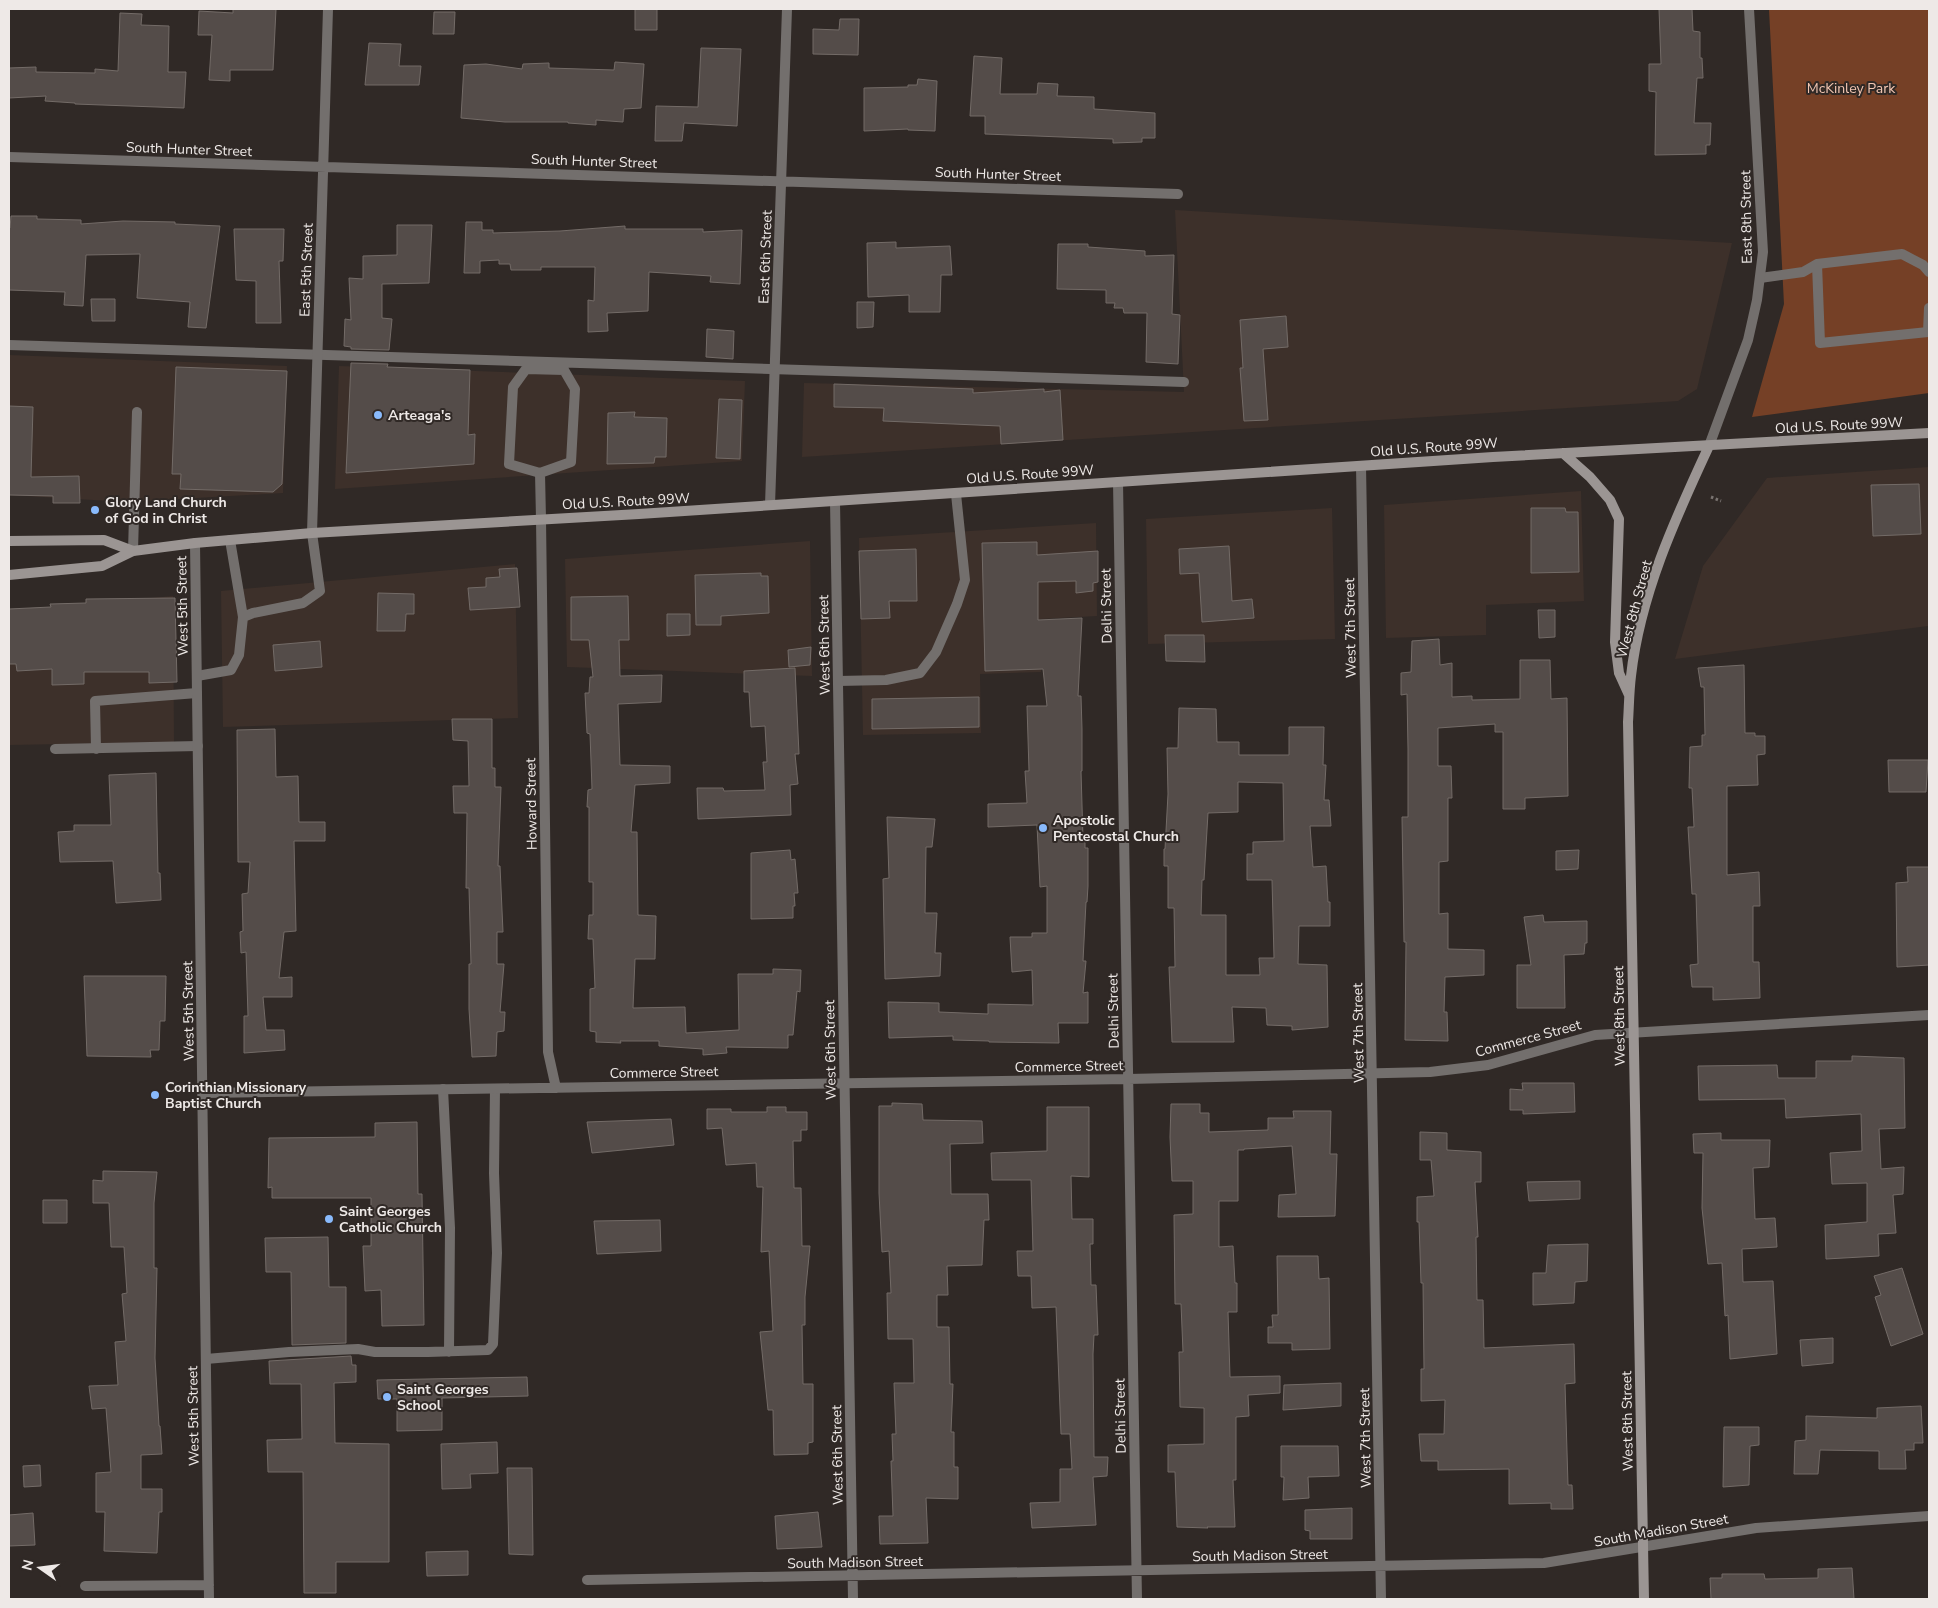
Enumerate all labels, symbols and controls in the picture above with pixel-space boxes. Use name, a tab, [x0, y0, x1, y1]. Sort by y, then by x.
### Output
park label: McKinley Park	[1807, 79, 1896, 98]
street label: South Hunter Street	[126, 138, 252, 161]
street label: South Hunter Street	[531, 150, 657, 173]
street label: South Hunter Street	[935, 163, 1061, 186]
street label: East 8th Street	[1736, 170, 1757, 264]
street label: East 6th Street	[754, 210, 777, 304]
street label: East 5th Street	[295, 223, 318, 317]
place label: Arteaga's	[388, 406, 451, 425]
marker: Arteaga's	[372, 409, 384, 421]
street label: Old U.S. Route 99W	[1775, 413, 1904, 438]
street label: Old U.S. Route 99W	[1370, 434, 1499, 461]
street label: Old U.S. Route 99W	[966, 461, 1095, 488]
street label: Old U.S. Route 99W	[562, 489, 691, 514]
place label: Glory Land Church of God in Christ	[105, 493, 227, 528]
marker: Glory Land Church of God in Christ	[89, 504, 101, 516]
street label: West 5th Street	[172, 556, 193, 656]
street label: West 8th Street	[1612, 558, 1657, 660]
street label: Delhi Street	[1096, 568, 1117, 644]
street label: West 7th Street	[1340, 578, 1361, 678]
street label: West 6th Street	[814, 595, 835, 695]
street label: Howard Street	[521, 758, 542, 850]
place label: Apostolic Pentecostal Church	[1053, 811, 1179, 846]
marker: Apostolic Pentecostal Church	[1037, 822, 1049, 834]
street label: West 5th Street	[178, 961, 199, 1061]
street label: West 8th Street	[1609, 966, 1630, 1066]
street label: Delhi Street	[1103, 973, 1124, 1049]
street label: West 7th Street	[1348, 983, 1369, 1083]
street label: West 6th Street	[820, 1000, 841, 1100]
street label: Commerce Street	[1473, 1015, 1583, 1062]
street label: Commerce Street	[1015, 1056, 1124, 1077]
street label: Commerce Street	[610, 1062, 719, 1083]
place label: Corinthian Missionary Baptist Church	[165, 1078, 307, 1113]
marker: Corinthian Missionary Baptist Church	[149, 1089, 161, 1101]
place label: Saint Georges Catholic Church	[339, 1202, 442, 1237]
marker: Saint Georges Catholic Church	[323, 1213, 335, 1225]
street label: West 5th Street	[183, 1366, 204, 1466]
street label: West 8th Street	[1617, 1371, 1638, 1471]
street label: Delhi Street	[1110, 1378, 1131, 1454]
place label: Saint Georges School	[397, 1380, 489, 1415]
street label: West 7th Street	[1355, 1388, 1376, 1488]
marker: Saint Georges School	[381, 1391, 393, 1403]
street label: West 6th Street	[827, 1405, 848, 1505]
street label: South Madison Street	[1593, 1509, 1730, 1552]
north arrow	[15, 1543, 65, 1593]
street label: South Madison Street	[1192, 1545, 1328, 1566]
street label: South Madison Street	[787, 1552, 923, 1573]
text: N	[17, 1558, 38, 1572]

